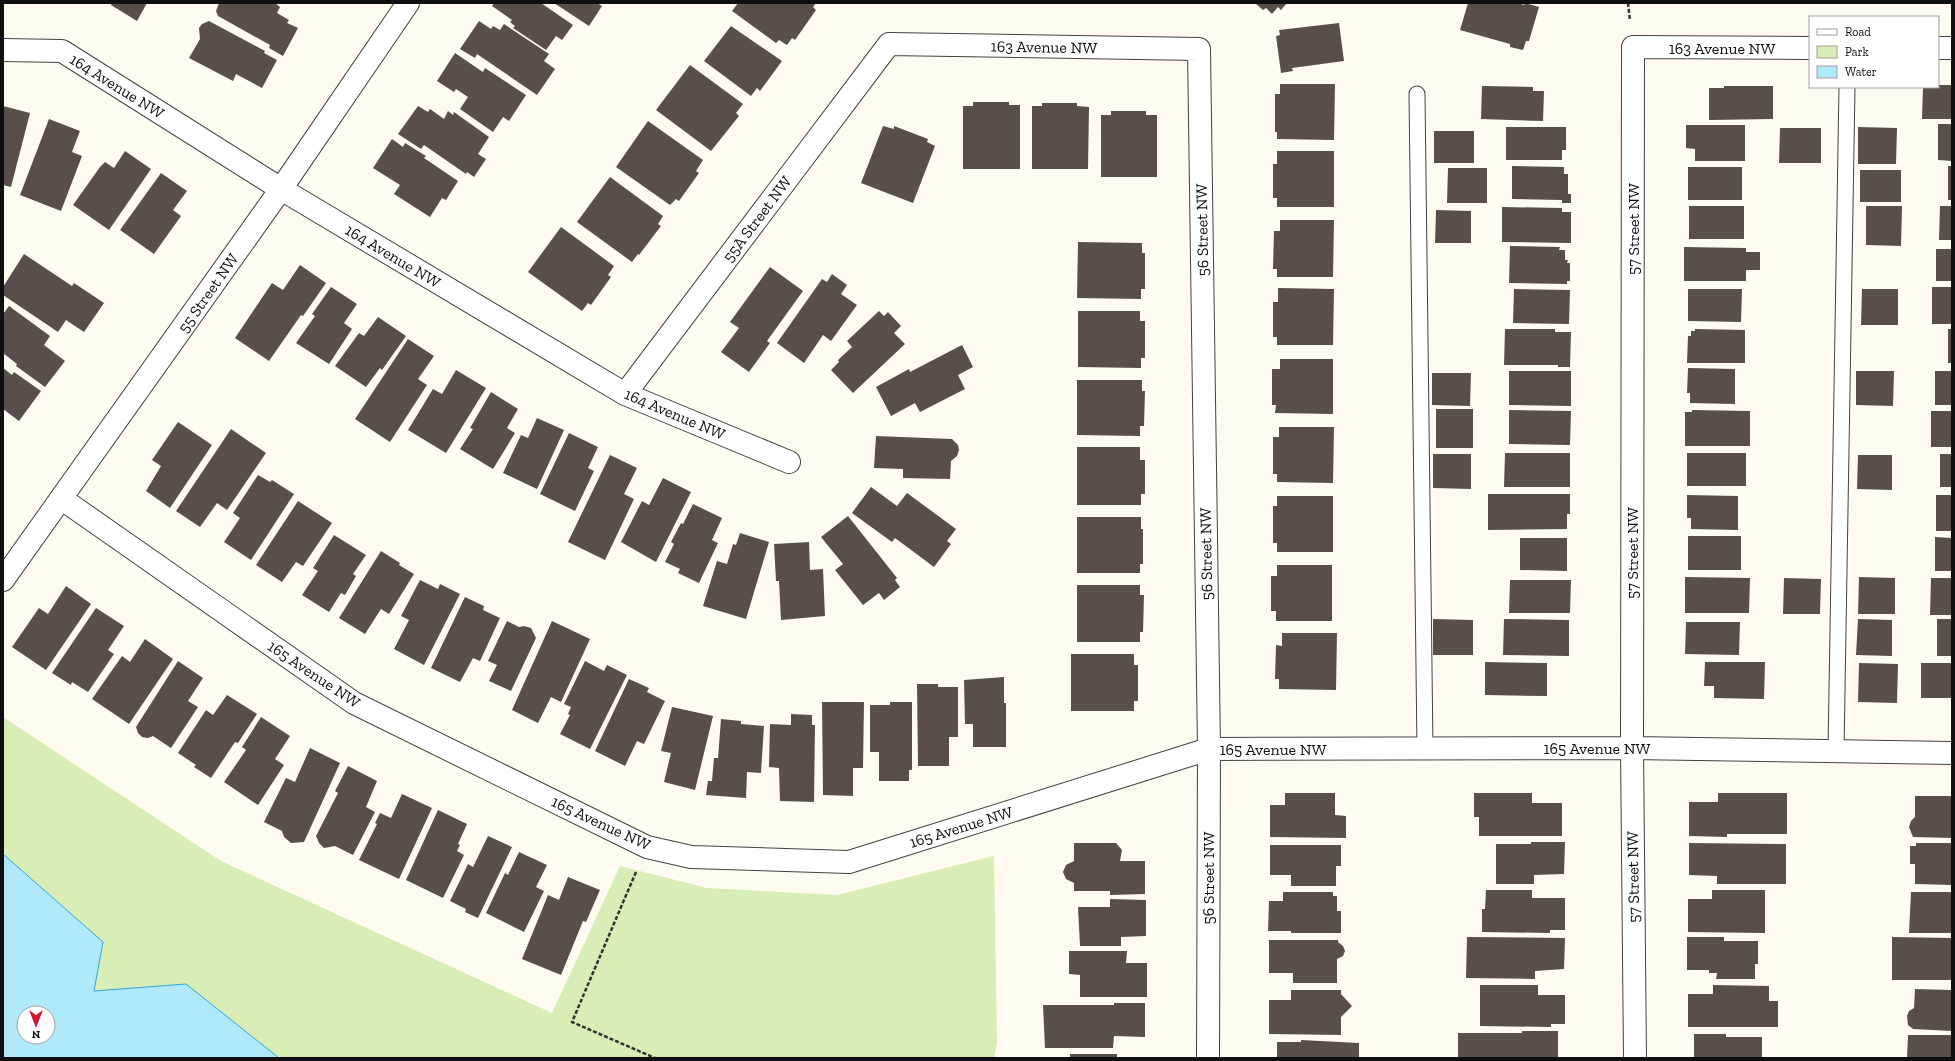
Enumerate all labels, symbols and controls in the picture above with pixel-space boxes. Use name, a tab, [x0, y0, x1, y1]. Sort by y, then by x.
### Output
legend	[1809, 16, 1939, 88]
text: Road	[1845, 25, 1871, 39]
street label: 163 Avenue NW	[990, 37, 1098, 57]
street label: 163 Avenue NW	[1669, 39, 1775, 58]
text: Park	[1845, 45, 1870, 59]
street label: 164 Avenue NW	[66, 49, 168, 123]
text: Water	[1845, 65, 1877, 79]
street label: 55A Street NW	[719, 172, 795, 266]
street label: 56 Street NW	[1192, 183, 1212, 277]
street label: 57 Street NW	[1624, 183, 1643, 275]
street label: 164 Avenue NW	[342, 220, 444, 292]
street label: 55 Street NW	[174, 250, 242, 336]
street label: 164 Avenue NW	[622, 384, 728, 444]
street label: 56 Street NW	[1196, 507, 1216, 601]
street label: 57 Street NW	[1623, 507, 1642, 599]
street label: 165 Avenue NW	[264, 636, 364, 712]
street label: 165 Avenue NW	[1543, 739, 1651, 758]
street label: 165 Avenue NW	[1219, 740, 1327, 759]
street label: 165 Avenue NW	[548, 792, 654, 854]
street label: 165 Avenue NW	[907, 802, 1015, 852]
street label: 57 Street NW	[1623, 831, 1643, 923]
street label: 56 Street NW	[1199, 832, 1218, 924]
north arrow	[16, 1005, 56, 1045]
text: N	[31, 1028, 40, 1041]

